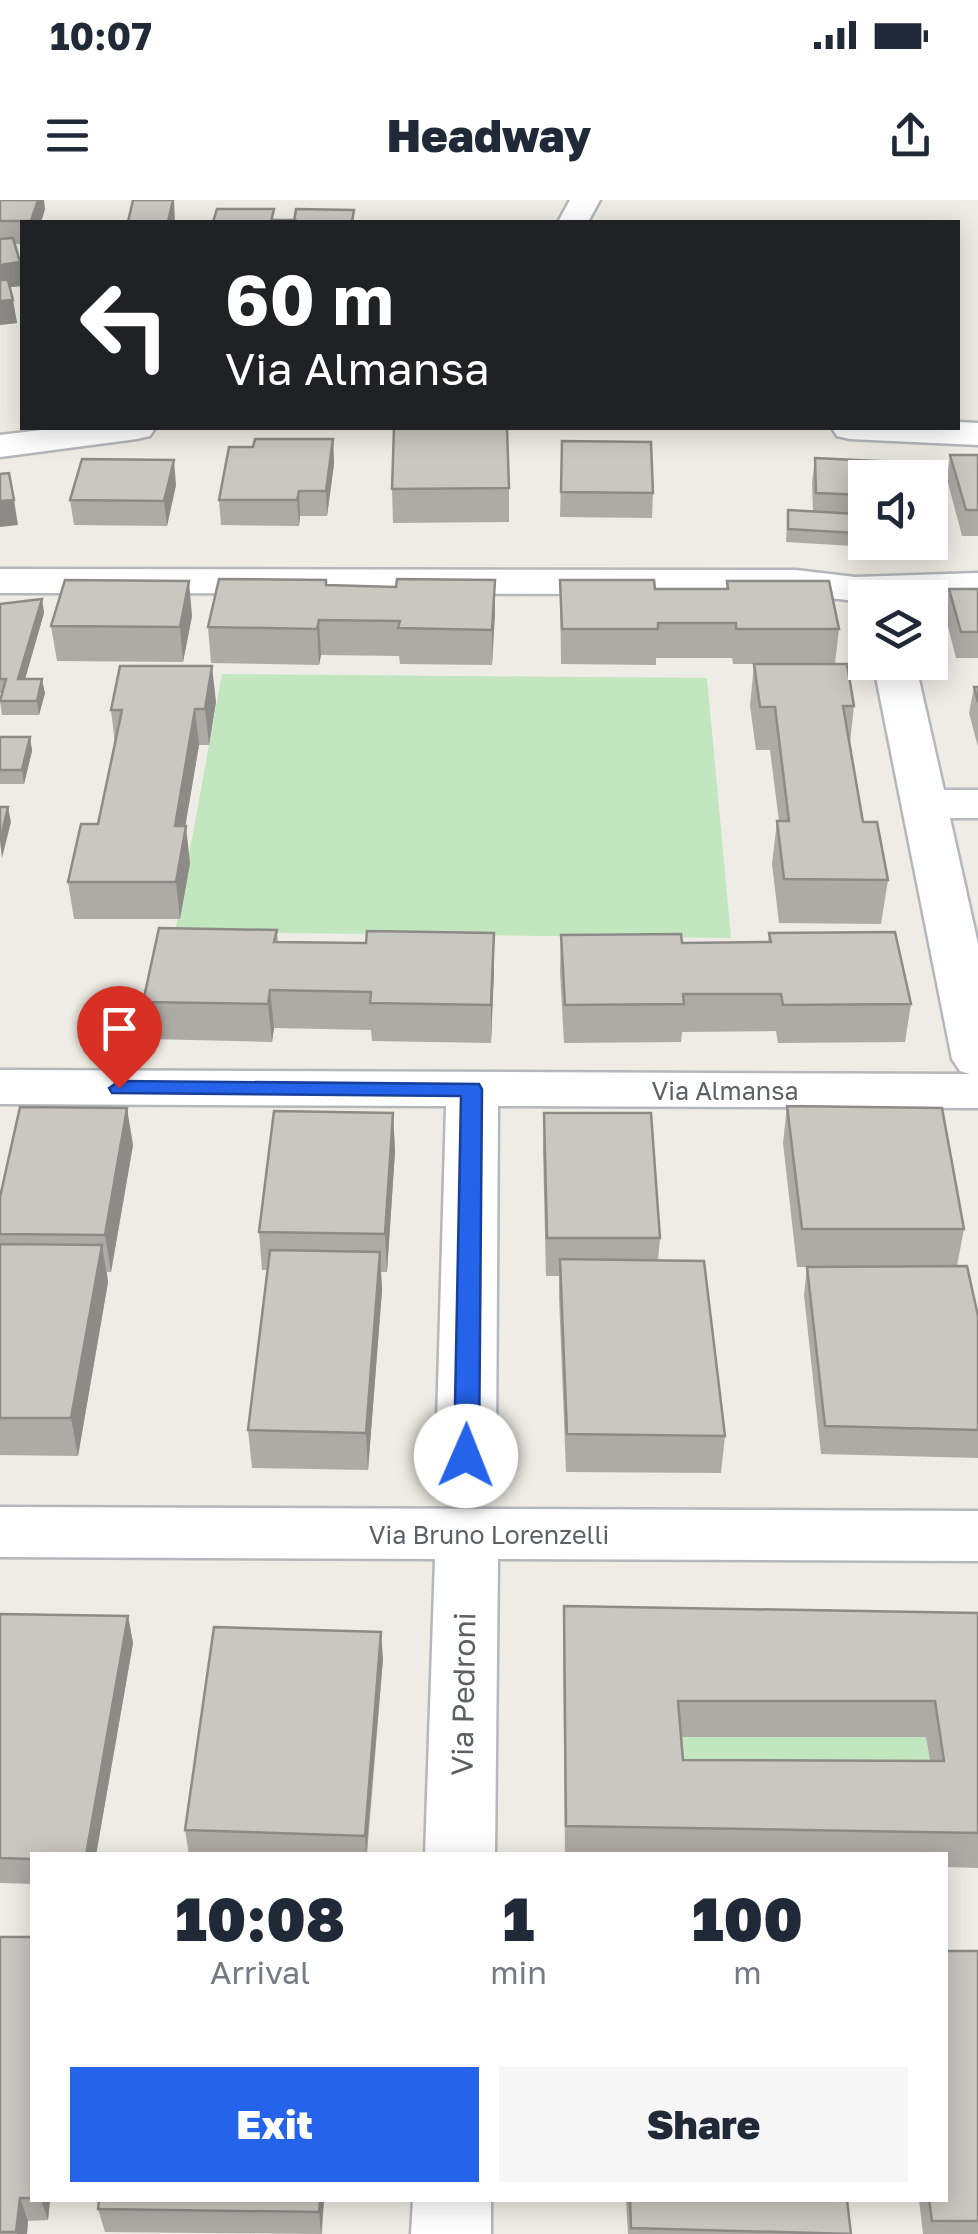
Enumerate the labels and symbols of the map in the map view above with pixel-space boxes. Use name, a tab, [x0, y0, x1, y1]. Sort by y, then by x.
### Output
pin	[77, 986, 162, 1089]
street label: Via Almansa	[651, 1075, 799, 1106]
position arrow	[414, 1404, 518, 1508]
street label: Via Bruno Lorenzelli	[369, 1519, 609, 1550]
street label: Via Pedroni	[444, 1612, 482, 1776]

